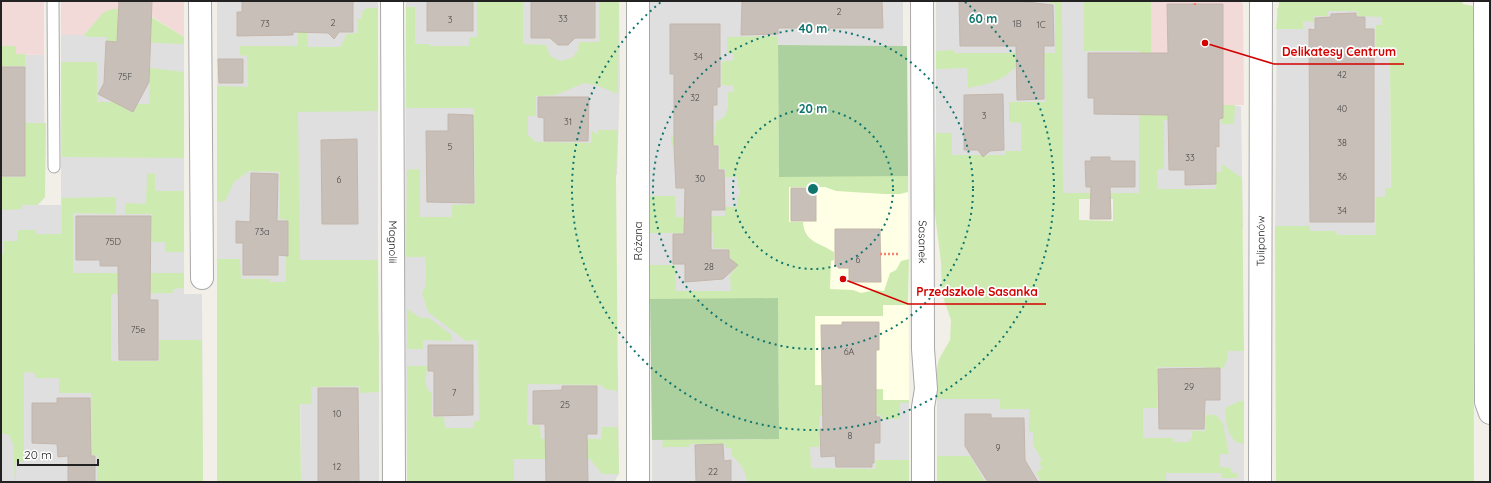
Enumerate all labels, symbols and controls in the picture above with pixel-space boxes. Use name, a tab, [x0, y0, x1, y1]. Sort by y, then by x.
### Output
house number: 2	[837, 6, 842, 17]
text: 60 m	[969, 11, 997, 26]
house number: 33	[558, 13, 568, 24]
house number: 3	[448, 14, 453, 25]
house number: 2	[331, 17, 336, 28]
house number: 73	[260, 18, 270, 29]
house number: 1B	[1012, 18, 1022, 29]
house number: 1C	[1036, 19, 1046, 30]
text: 40 m	[799, 21, 827, 36]
callout: Delikatesy Centrum	[1274, 40, 1404, 64]
text: Delikatesy Centrum	[1282, 44, 1396, 59]
house number: 34	[693, 51, 703, 62]
house number: 42	[1337, 69, 1347, 80]
house number: 75F	[118, 71, 132, 82]
house number: 32	[690, 92, 700, 103]
text: 20 m	[799, 101, 827, 116]
house number: 40	[1337, 103, 1347, 114]
house number: 3	[982, 110, 987, 121]
house number: 31	[564, 116, 572, 127]
house number: 38	[1337, 137, 1347, 148]
house number: 5	[448, 141, 453, 152]
house number: 33	[1185, 152, 1195, 163]
house number: 36	[1337, 171, 1347, 182]
house number: 30	[695, 173, 705, 184]
house number: 6	[337, 174, 342, 185]
centre of rings	[806, 182, 820, 196]
house number: 34	[1337, 205, 1347, 216]
street label: Tulipanów	[1253, 215, 1268, 267]
street label: Sasanek	[916, 220, 930, 264]
street label: Magnolii	[386, 221, 400, 263]
street label: Różana	[631, 222, 645, 260]
house number: 73a	[255, 226, 269, 237]
house number: 75D	[105, 236, 122, 247]
house number: 6	[856, 254, 861, 265]
house number: 28	[704, 261, 714, 272]
callout: Przedszkole Sasanka	[908, 280, 1046, 304]
text: Przedszkole Sasanka	[916, 284, 1038, 299]
house number: 75e	[131, 324, 145, 335]
house number: 6A	[844, 346, 855, 357]
house number: 29	[1184, 381, 1194, 392]
house number: 7	[452, 387, 457, 398]
house number: 25	[560, 399, 570, 410]
house number: 10	[333, 408, 341, 419]
house number: 8	[848, 430, 853, 441]
scale bar	[18, 441, 98, 467]
house number: 9	[995, 442, 1001, 453]
text: 20 m	[24, 447, 52, 462]
house number: 12	[333, 461, 341, 472]
house number: 22	[708, 466, 718, 477]

